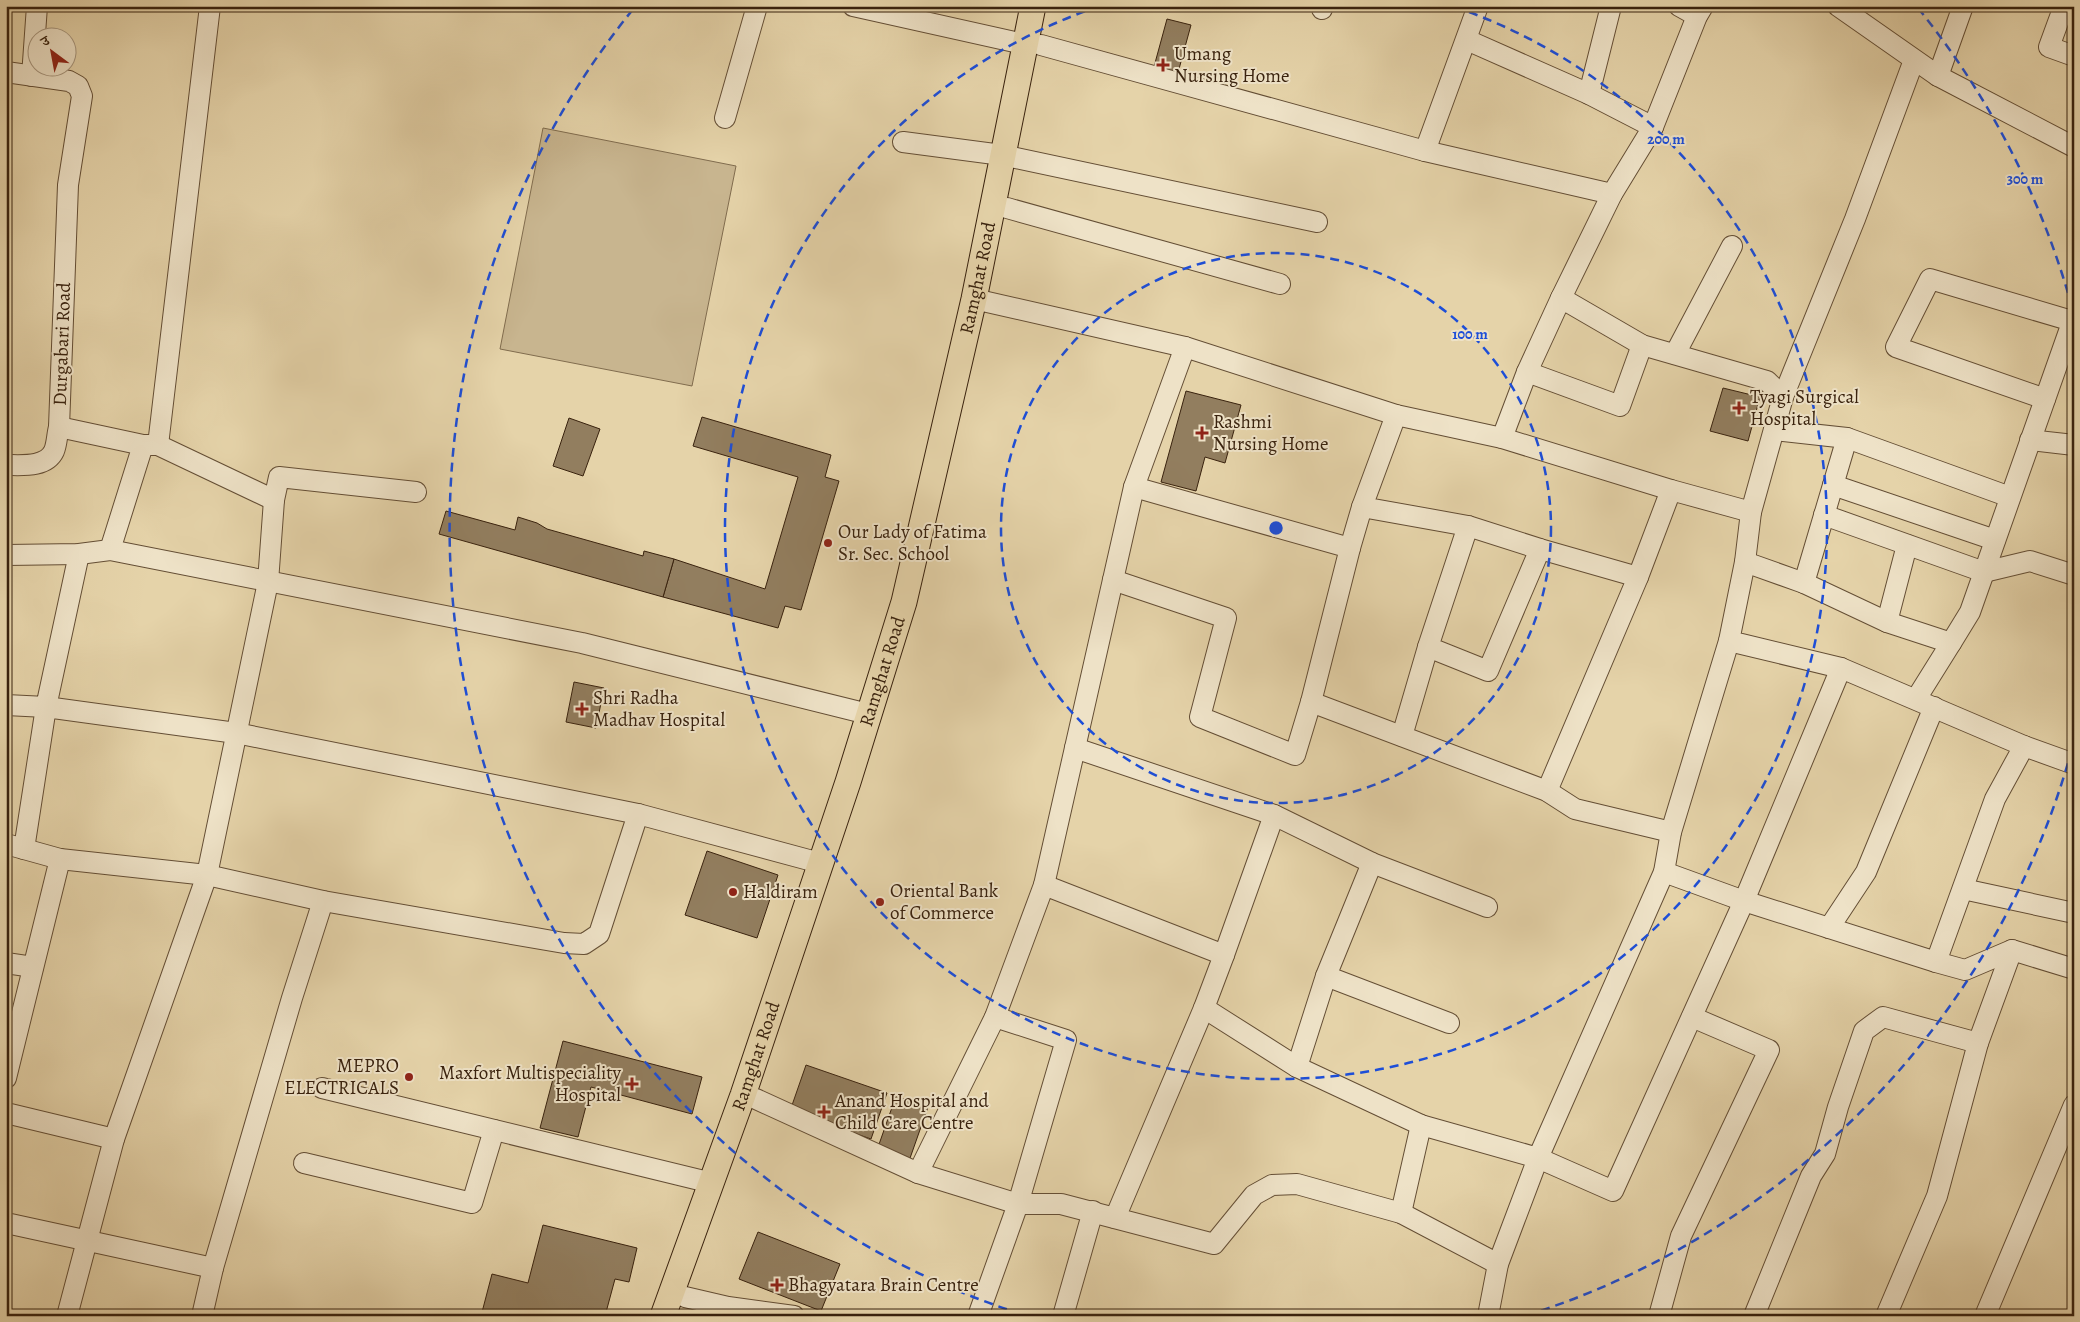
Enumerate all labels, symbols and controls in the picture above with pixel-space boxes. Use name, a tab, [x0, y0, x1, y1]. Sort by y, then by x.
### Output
north arrow	[28, 28, 78, 78]
text: उ	[36, 31, 54, 52]
place label: Umang Nursing Home	[1174, 41, 1290, 89]
marker: Umang Nursing Home	[1156, 58, 1170, 72]
text: 200 m	[1647, 129, 1685, 149]
text: 300 m	[2007, 169, 2044, 189]
street label: Ramghat Road	[953, 219, 1002, 337]
street label: Durgabari Road	[47, 281, 77, 406]
text: 100 m	[1452, 324, 1488, 344]
place label: Tyagi Surgical Hospital	[1750, 384, 1859, 432]
marker: Tyagi Surgical Hospital	[1732, 401, 1746, 415]
place label: Rashmi Nursing Home	[1213, 409, 1329, 457]
marker: Rashmi Nursing Home	[1195, 426, 1209, 440]
place label: Our Lady of Fatima Sr. Sec. School	[838, 519, 987, 567]
centre of rings	[1267, 519, 1285, 537]
marker: Our Lady of Fatima Sr. Sec. School	[822, 537, 834, 549]
street label: Ramghat Road	[853, 612, 912, 730]
place label: Shri Radha Madhav Hospital	[593, 685, 725, 733]
marker: Shri Radha Madhav Hospital	[575, 702, 589, 716]
place label: Oriental Bank of Commerce	[890, 878, 999, 926]
place label: Haldiram	[743, 879, 818, 905]
marker: Haldiram	[727, 886, 739, 898]
marker: Oriental Bank of Commerce	[874, 896, 886, 908]
street label: Ramghat Road	[725, 997, 787, 1115]
place label: MEPRO ELECTRICALS	[284, 1053, 399, 1101]
place label: Maxfort Multispeciality Hospital	[439, 1060, 622, 1108]
marker: MEPRO ELECTRICALS	[403, 1071, 415, 1083]
marker: Maxfort Multispeciality Hospital	[625, 1077, 639, 1091]
place label: Anand Hospital and Child Care Centre	[834, 1088, 990, 1136]
marker: Anand Hospital and Child Care Centre	[817, 1105, 831, 1119]
place label: Bhagyatara Brain Centre	[788, 1272, 979, 1298]
marker: Bhagyatara Brain Centre	[770, 1278, 784, 1292]

